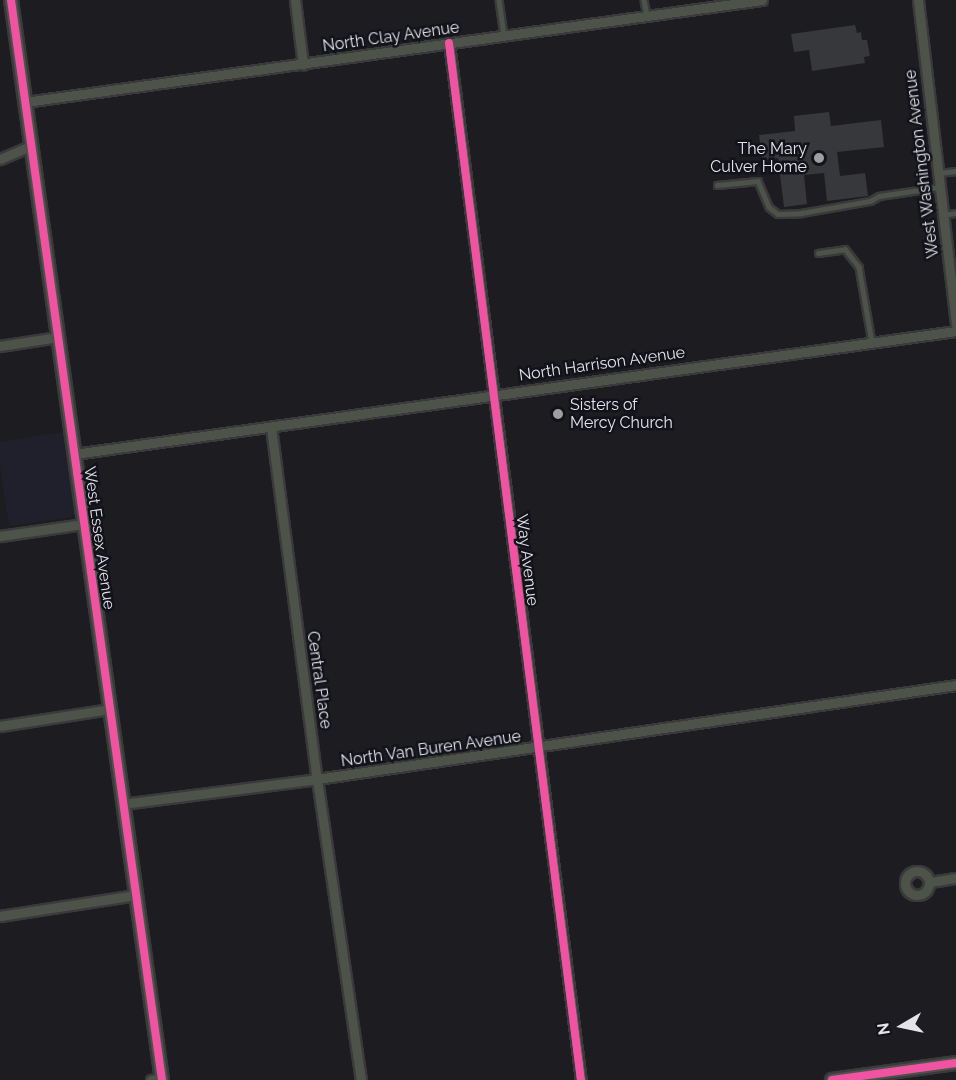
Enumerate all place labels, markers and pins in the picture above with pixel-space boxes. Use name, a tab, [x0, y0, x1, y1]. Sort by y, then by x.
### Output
place label: The Mary Culver Home	[710, 139, 807, 177]
marker: The Mary Culver Home	[812, 151, 826, 165]
place label: Sisters of Mercy Church	[570, 395, 673, 433]
marker: Sisters of Mercy Church	[551, 407, 565, 421]

